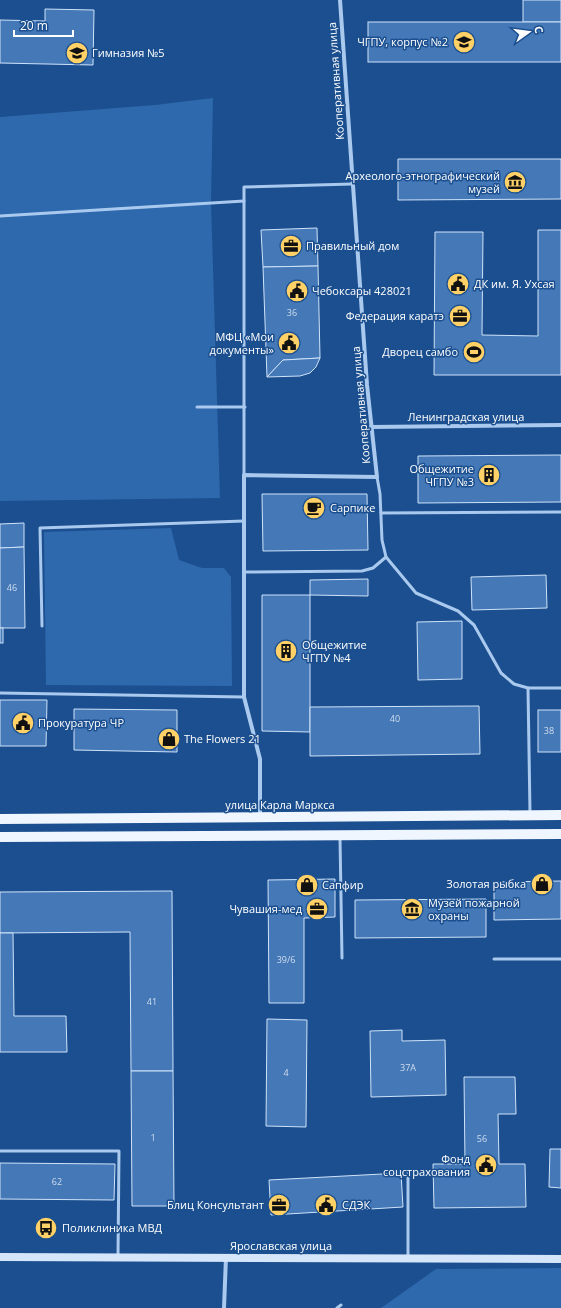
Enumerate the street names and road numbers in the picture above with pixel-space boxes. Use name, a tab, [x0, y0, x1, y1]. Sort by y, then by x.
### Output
street label: Кооперативная улица	[324, 22, 347, 140]
street label: Кооперативная улица	[348, 346, 373, 465]
street label: Ленинградская улица	[408, 409, 524, 424]
street label: улица Карла Маркса	[225, 797, 335, 812]
street label: Ярославская улица	[230, 1238, 332, 1253]

